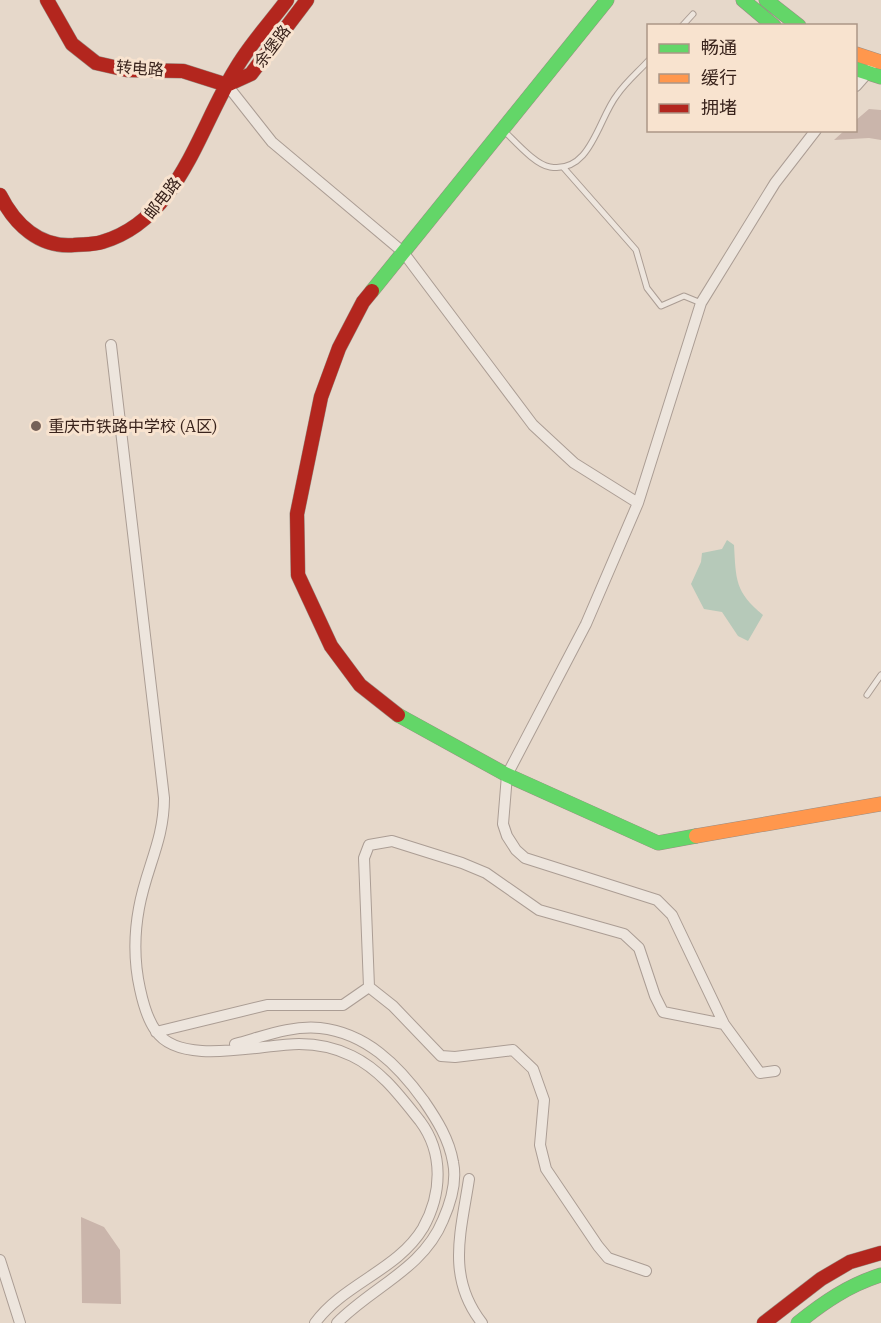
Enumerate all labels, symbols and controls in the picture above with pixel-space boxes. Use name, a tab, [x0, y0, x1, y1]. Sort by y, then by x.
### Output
street label: 余堡路	[250, 21, 294, 71]
legend	[647, 24, 857, 132]
text: 畅通	[701, 36, 737, 59]
street label: 转电路	[115, 56, 165, 80]
text: 缓行	[701, 66, 737, 89]
text: 拥堵	[701, 96, 737, 119]
street label: 邮电路	[139, 173, 185, 223]
place label: 重庆市铁路中学校 (A区)	[48, 416, 217, 436]
marker: 重庆市铁路中学校 (A区)	[29, 419, 43, 433]

